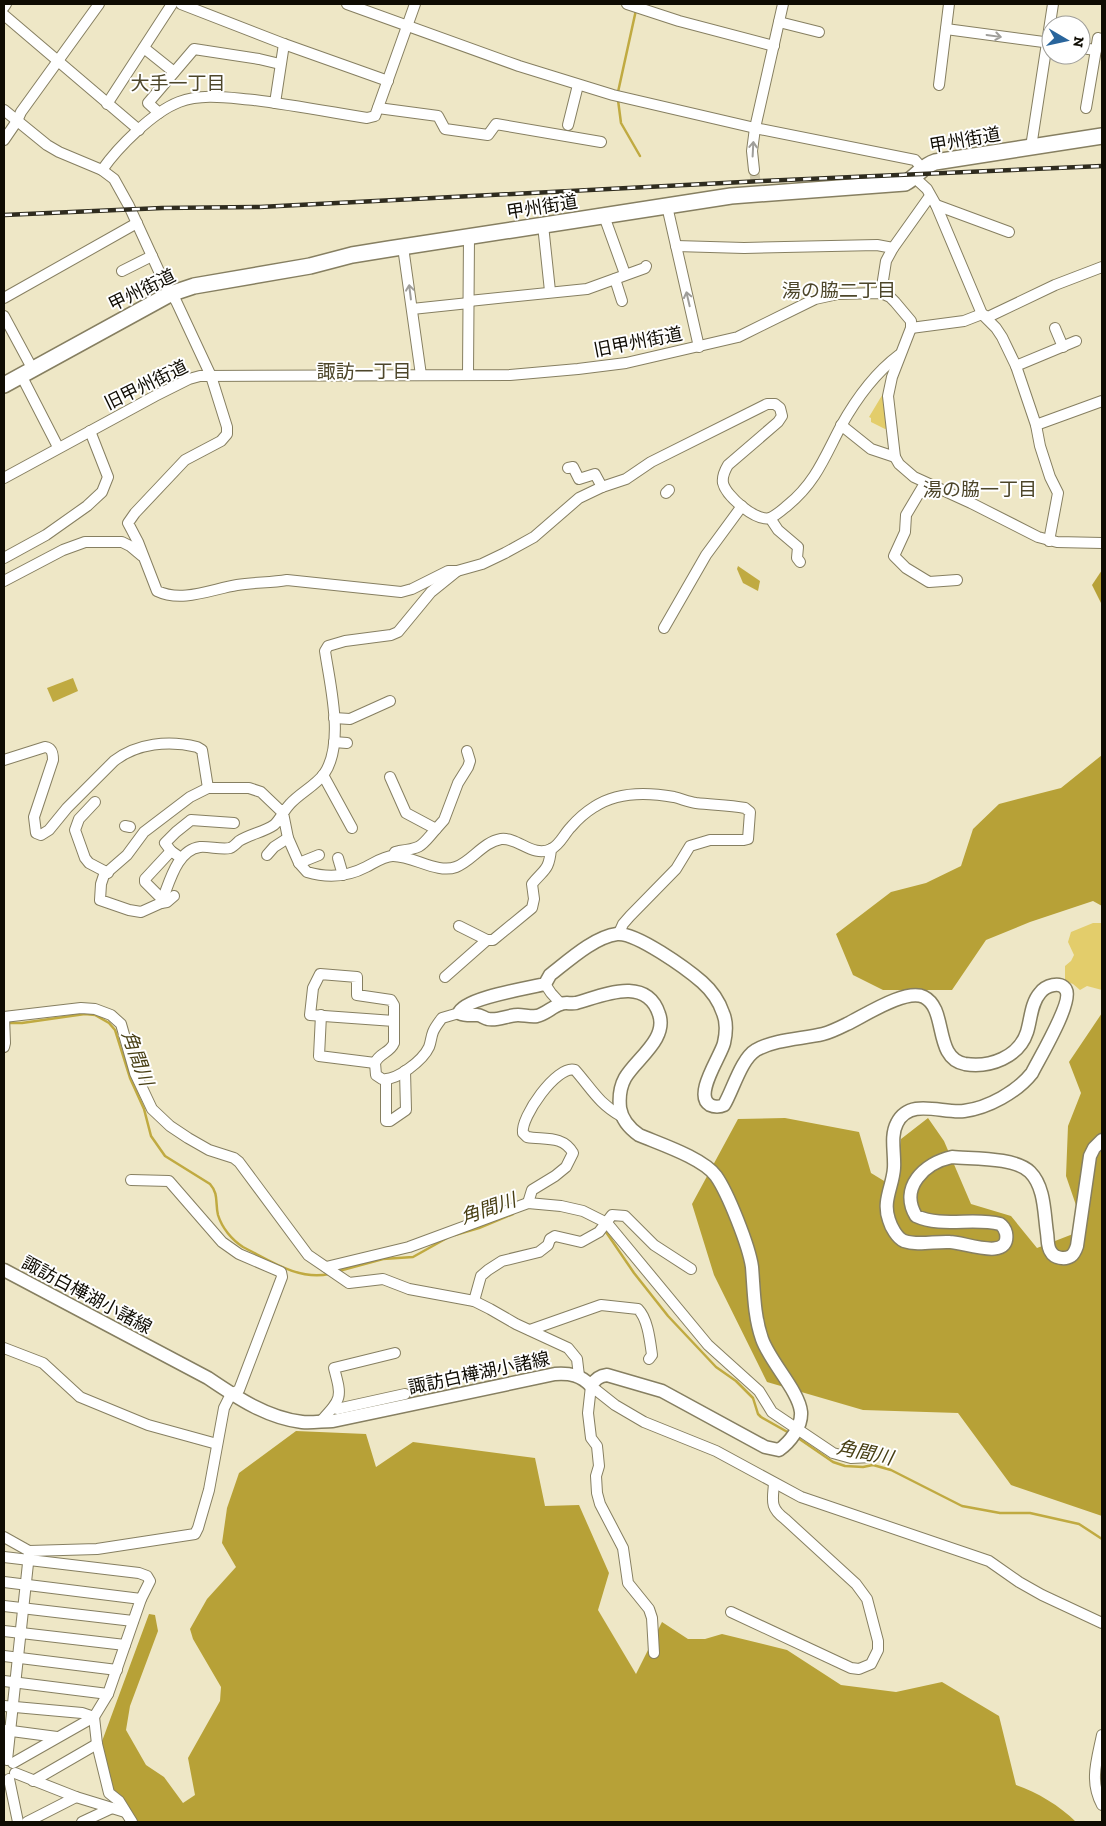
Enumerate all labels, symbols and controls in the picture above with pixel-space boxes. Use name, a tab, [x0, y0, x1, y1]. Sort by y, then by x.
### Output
north arrow	[1041, 15, 1091, 65]
one-way arrow	[986, 31, 1002, 41]
text: N	[1069, 35, 1088, 49]
district label: 大手一丁目	[130, 72, 226, 95]
street label: 甲州街道	[928, 123, 1002, 157]
one-way arrow	[749, 141, 758, 157]
street label: 甲州街道	[505, 191, 579, 223]
street label: 甲州街道	[105, 264, 179, 316]
district label: 湯の脇二丁目	[782, 279, 896, 302]
one-way arrow	[405, 284, 415, 300]
one-way arrow	[683, 292, 692, 308]
street label: 旧甲州街道	[592, 323, 684, 361]
street label: 旧甲州街道	[101, 355, 191, 415]
district label: 諏訪一丁目	[316, 360, 412, 383]
district label: 湯の脇一丁目	[923, 478, 1037, 501]
water label: 角間川	[117, 1027, 159, 1091]
water label: 角間川	[457, 1188, 521, 1229]
street label: 諏訪白樺湖小諸線	[18, 1251, 156, 1339]
street label: 諏訪白樺湖小諸線	[406, 1347, 552, 1399]
water label: 角間川	[835, 1435, 897, 1470]

